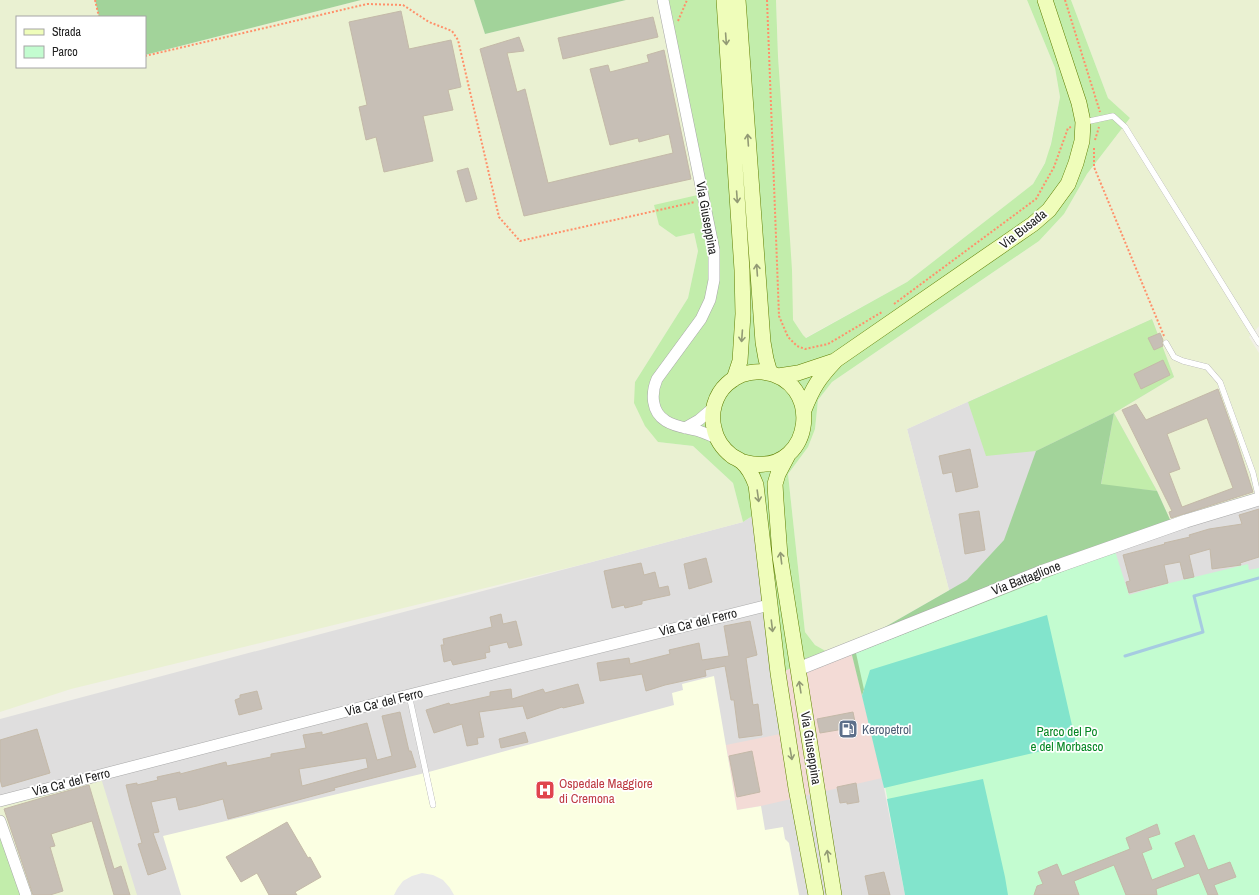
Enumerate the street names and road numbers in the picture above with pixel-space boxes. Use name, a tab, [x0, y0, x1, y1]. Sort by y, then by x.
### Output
street label: Via Giuseppina	[692, 180, 722, 256]
street label: Via Busada	[996, 205, 1050, 253]
street label: Via Battaglione	[989, 557, 1063, 599]
street label: Via Ca' del Ferro	[657, 604, 739, 640]
street label: Via Ca' del Ferro	[343, 684, 425, 720]
street label: Via Giuseppina	[797, 710, 825, 786]
street label: Via Ca' del Ferro	[30, 764, 112, 800]

